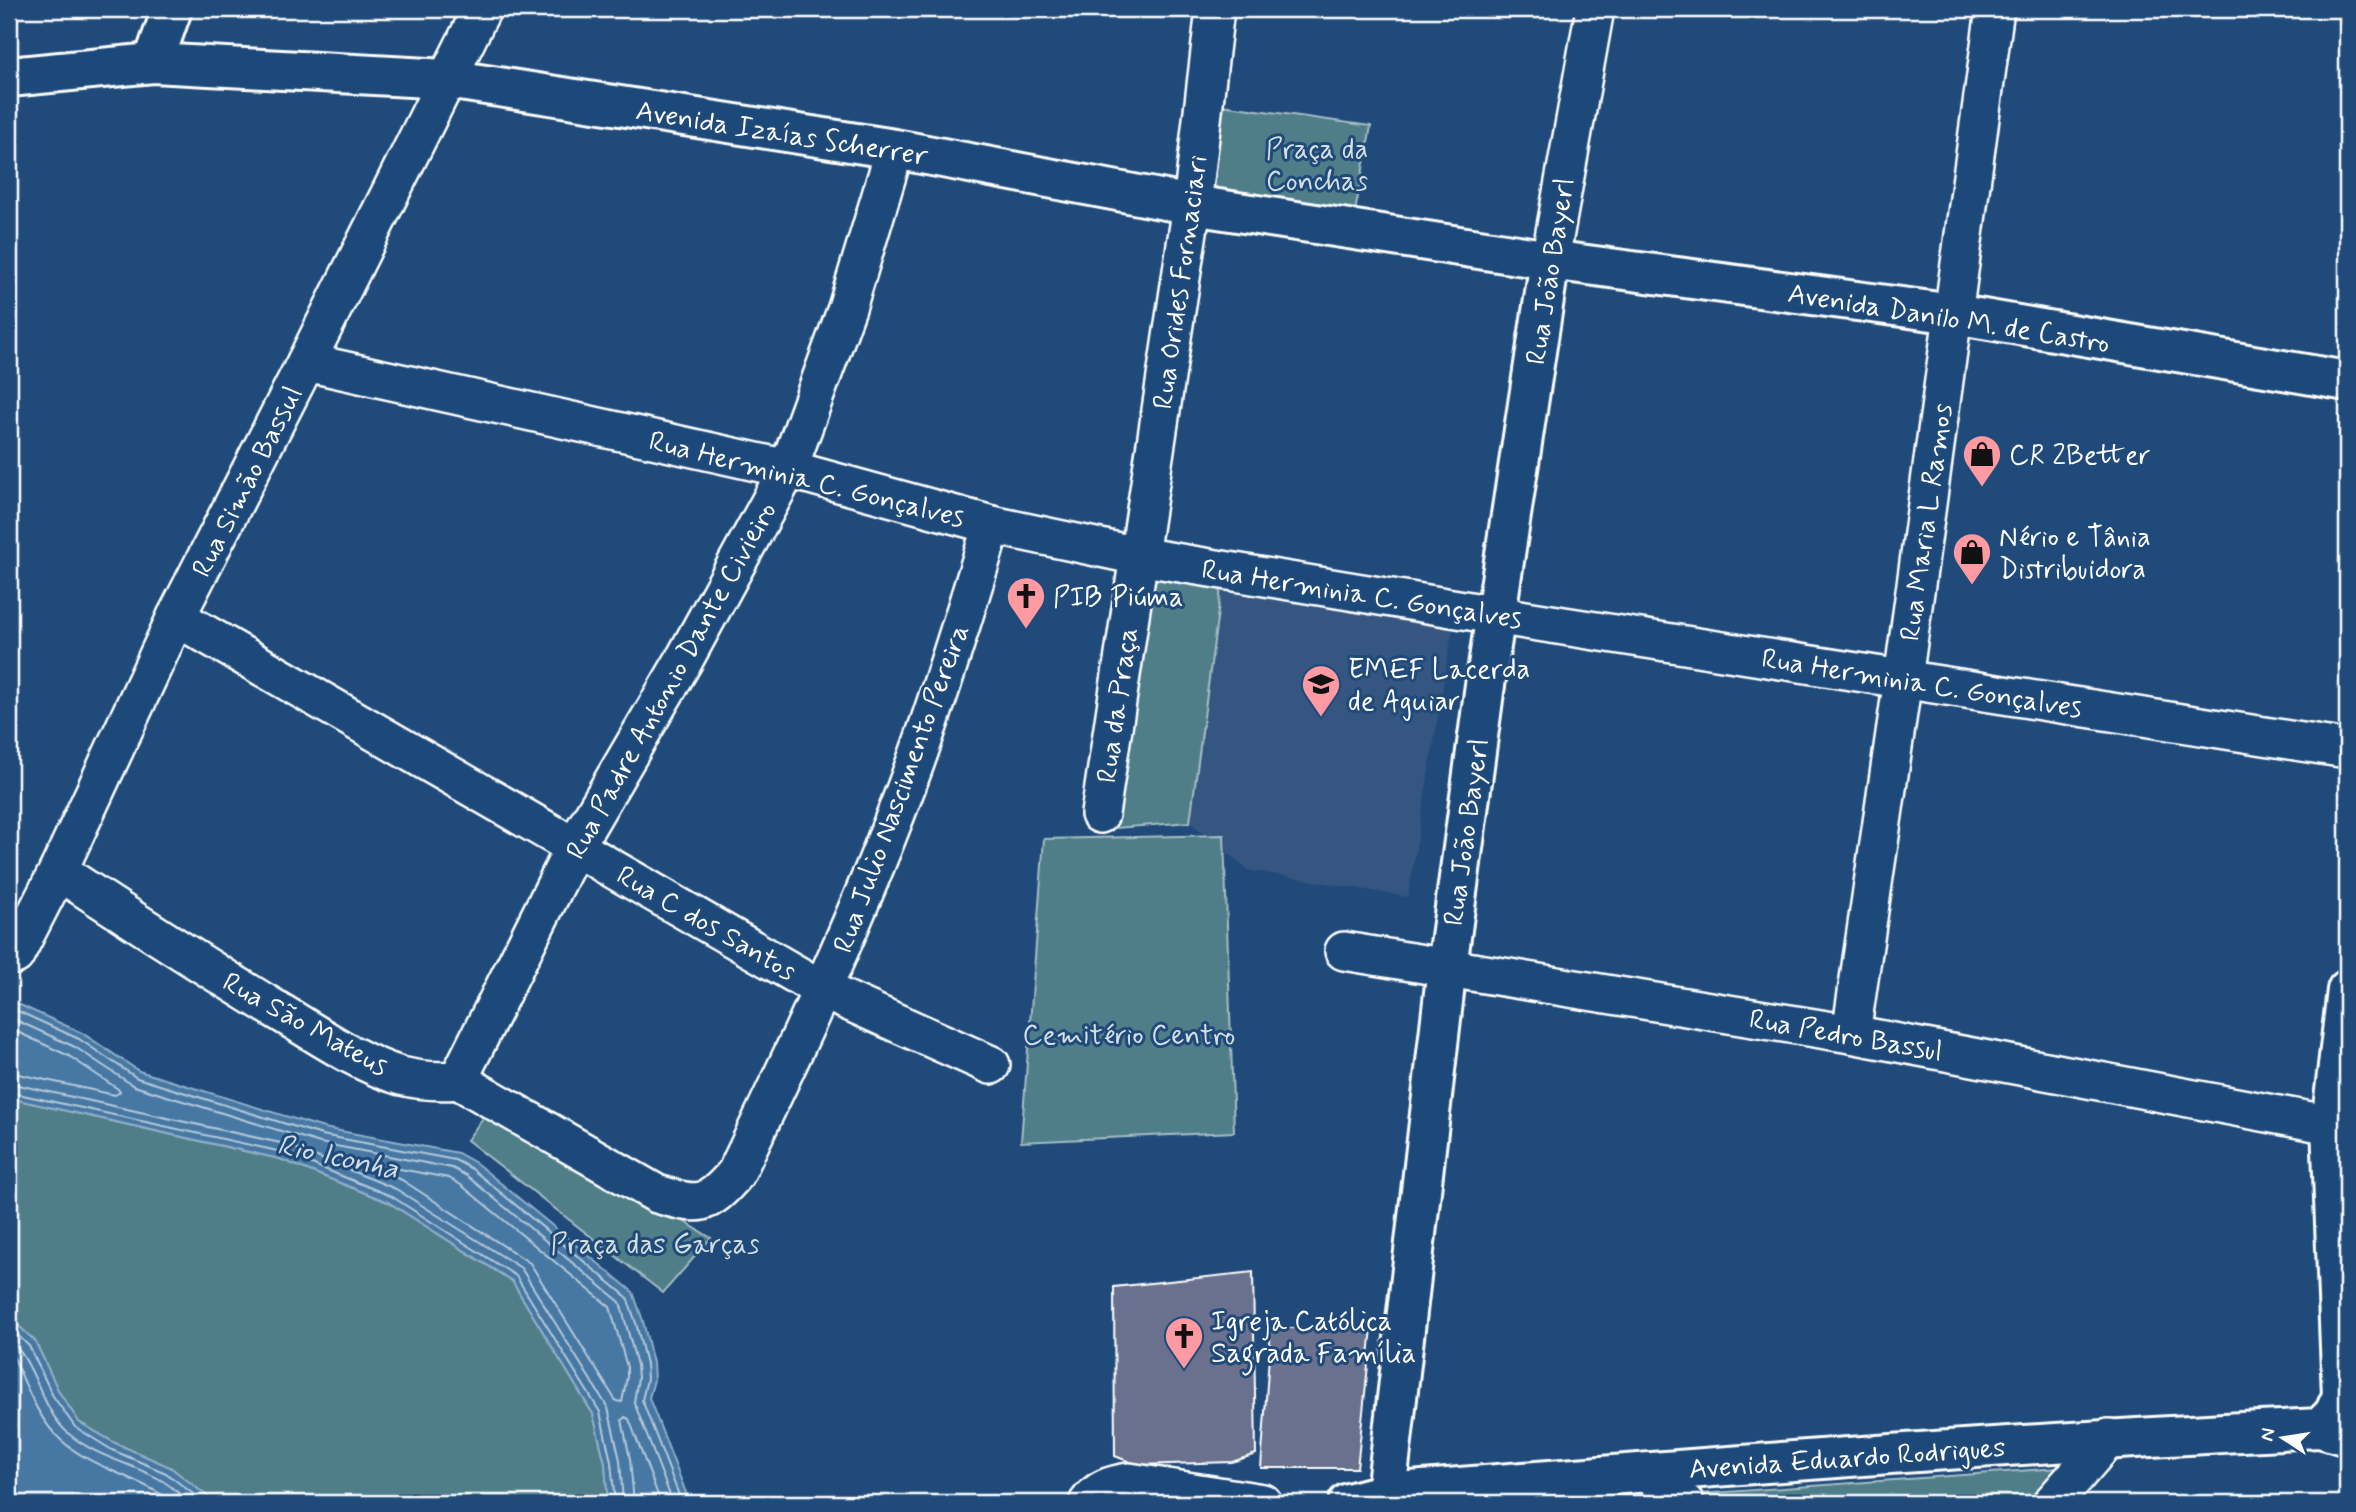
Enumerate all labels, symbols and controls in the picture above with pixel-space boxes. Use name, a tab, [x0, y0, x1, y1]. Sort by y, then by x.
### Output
street label: Avenida Izaías Scherrer	[633, 93, 931, 176]
park label: Praça da Conchas	[1266, 132, 1368, 201]
street label: Rua Orides Fornaciari	[1145, 153, 1218, 412]
street label: Rua João Bayerl	[1518, 175, 1584, 367]
street label: Avenida Danilo M. de Castro	[1785, 276, 2112, 363]
street label: Rua Simão Bassul	[184, 380, 312, 584]
street label: Rua Maria L Ramos	[1892, 401, 1962, 644]
street label: Rua Herminia C. Gonçalves	[645, 423, 968, 538]
shop icon: CR 2Better	[1961, 433, 2003, 488]
place label: CR 2Better	[2009, 438, 2151, 475]
street label: Rua Padre Antonio Dante Civieiro	[558, 496, 786, 867]
place label: Nério e Tânia Distribuidora	[1999, 520, 2151, 589]
shop icon: Nério e Tânia Distribuidora	[1951, 531, 1993, 586]
street label: Rua Herminia C. Gonçalves	[1199, 552, 1524, 639]
church icon: PIB Piúma	[1005, 575, 1047, 630]
place label: PIB Piúma	[1053, 580, 1183, 617]
street label: Rua Julio Nascimento Pereira	[826, 620, 979, 958]
street label: Rua da Praça	[1089, 625, 1148, 786]
street label: Rua Herminia C. Gonçalves	[1759, 641, 2084, 728]
place label: EMEF Lacerda de Aguiar	[1348, 652, 1530, 721]
school or university icon: EMEF Lacerda de Aguiar	[1300, 663, 1342, 718]
street label: Rua João Bayerl	[1436, 736, 1499, 928]
street label: Rua C dos Santos	[609, 858, 802, 991]
street label: Rua São Mateus	[215, 964, 394, 1086]
street label: Rua Pedro Bassul	[1746, 1001, 1945, 1072]
park label: Cemitério Centro	[1023, 1018, 1235, 1055]
water label: Rio Iconha	[273, 1126, 402, 1189]
park label: Praça das Garças	[551, 1227, 759, 1264]
place label: Igreja Católica Sagrada Família	[1211, 1304, 1416, 1376]
church icon: Igreja Católica Sagrada Família	[1163, 1315, 1205, 1370]
north arrow	[2248, 1404, 2318, 1474]
text: N	[2254, 1426, 2281, 1444]
street label: Avenida Eduardo Rodrigues	[1688, 1430, 2007, 1489]

